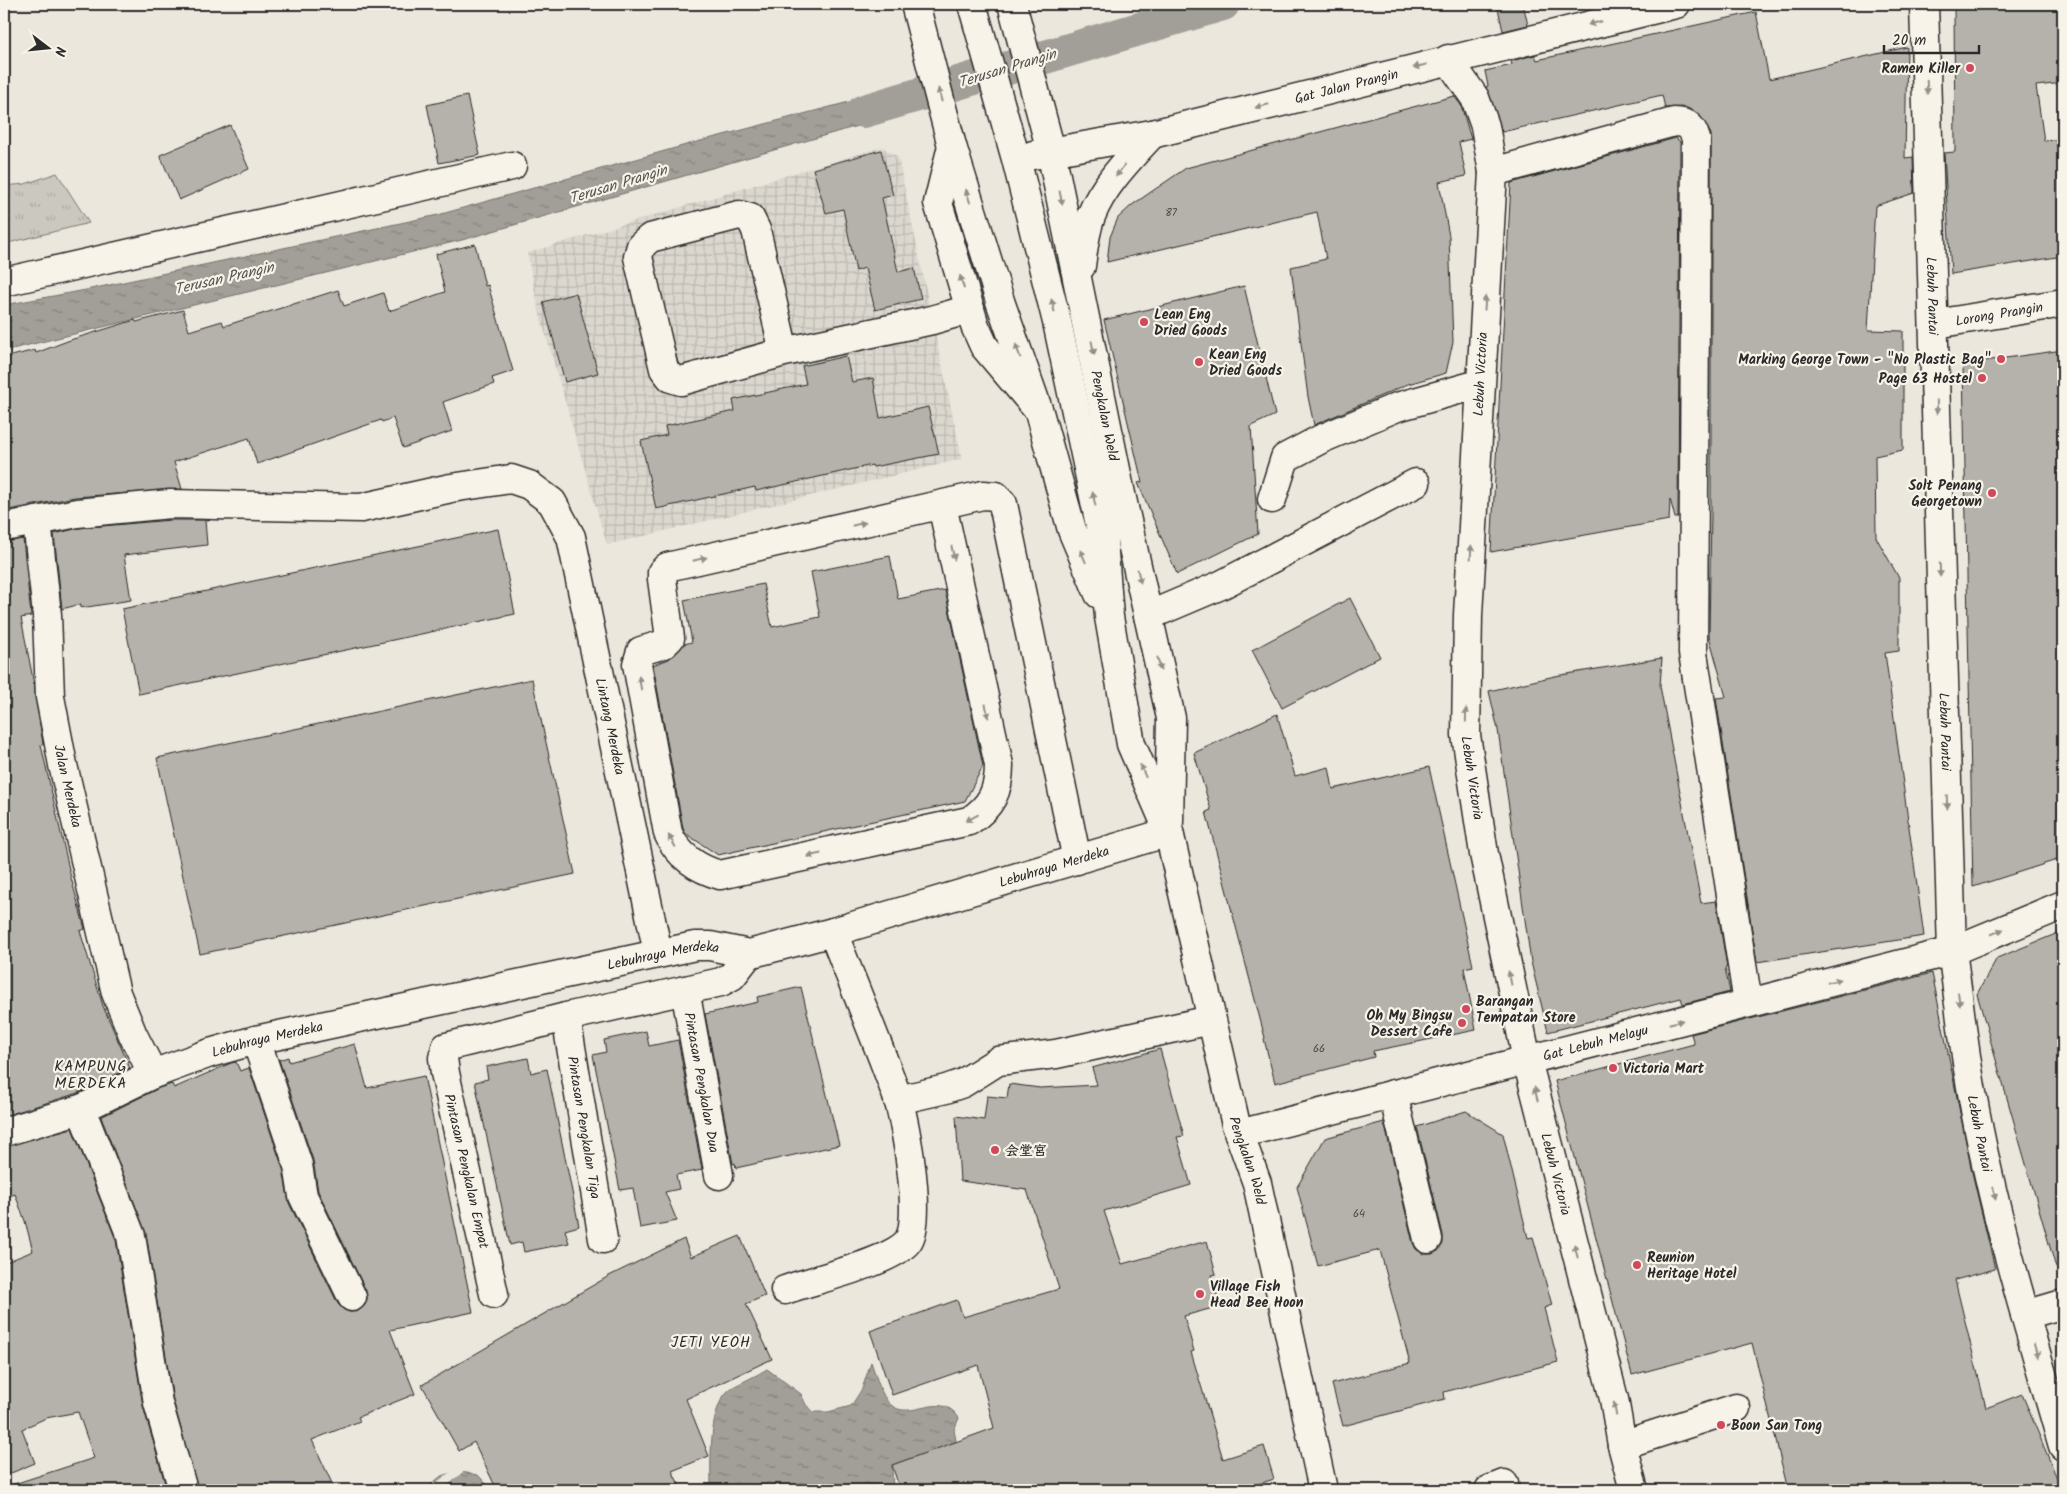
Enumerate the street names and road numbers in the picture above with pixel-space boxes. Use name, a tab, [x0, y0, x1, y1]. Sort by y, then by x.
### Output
street label: Gat Jalan Prangin	[1292, 63, 1401, 110]
street label: Lebuh Pantai	[1919, 256, 1944, 336]
street label: Lorong Prangin	[1954, 296, 2045, 333]
street label: Lebuh Victoria	[1468, 331, 1494, 417]
street label: Pengkalan Weld	[1084, 368, 1124, 464]
street label: Lintang Merdeka	[589, 676, 630, 777]
street label: Lebuh Pantai	[1932, 692, 1957, 772]
street label: Lebuh Victoria	[1454, 735, 1489, 822]
street label: Jalan Merdeka	[47, 743, 87, 830]
street label: Lebuhraya Merdeka	[997, 840, 1112, 894]
street label: Lebuhraya Merdeka	[605, 936, 721, 977]
street label: Pintasan Pengkalan Dua	[677, 1010, 725, 1155]
street label: Lebuhraya Merdeka	[209, 1016, 325, 1064]
street label: Gat Lebuh Melayu	[1541, 1019, 1651, 1068]
street label: Pintasan Pengkalan Tiga	[561, 1055, 606, 1201]
street label: Pintasan Pengkalan Empat	[438, 1092, 495, 1251]
street label: Lebuh Pantai	[1961, 1093, 1998, 1175]
street label: Pengkalan Weld	[1222, 1114, 1272, 1208]
street label: Lebuh Victoria	[1534, 1130, 1576, 1218]

